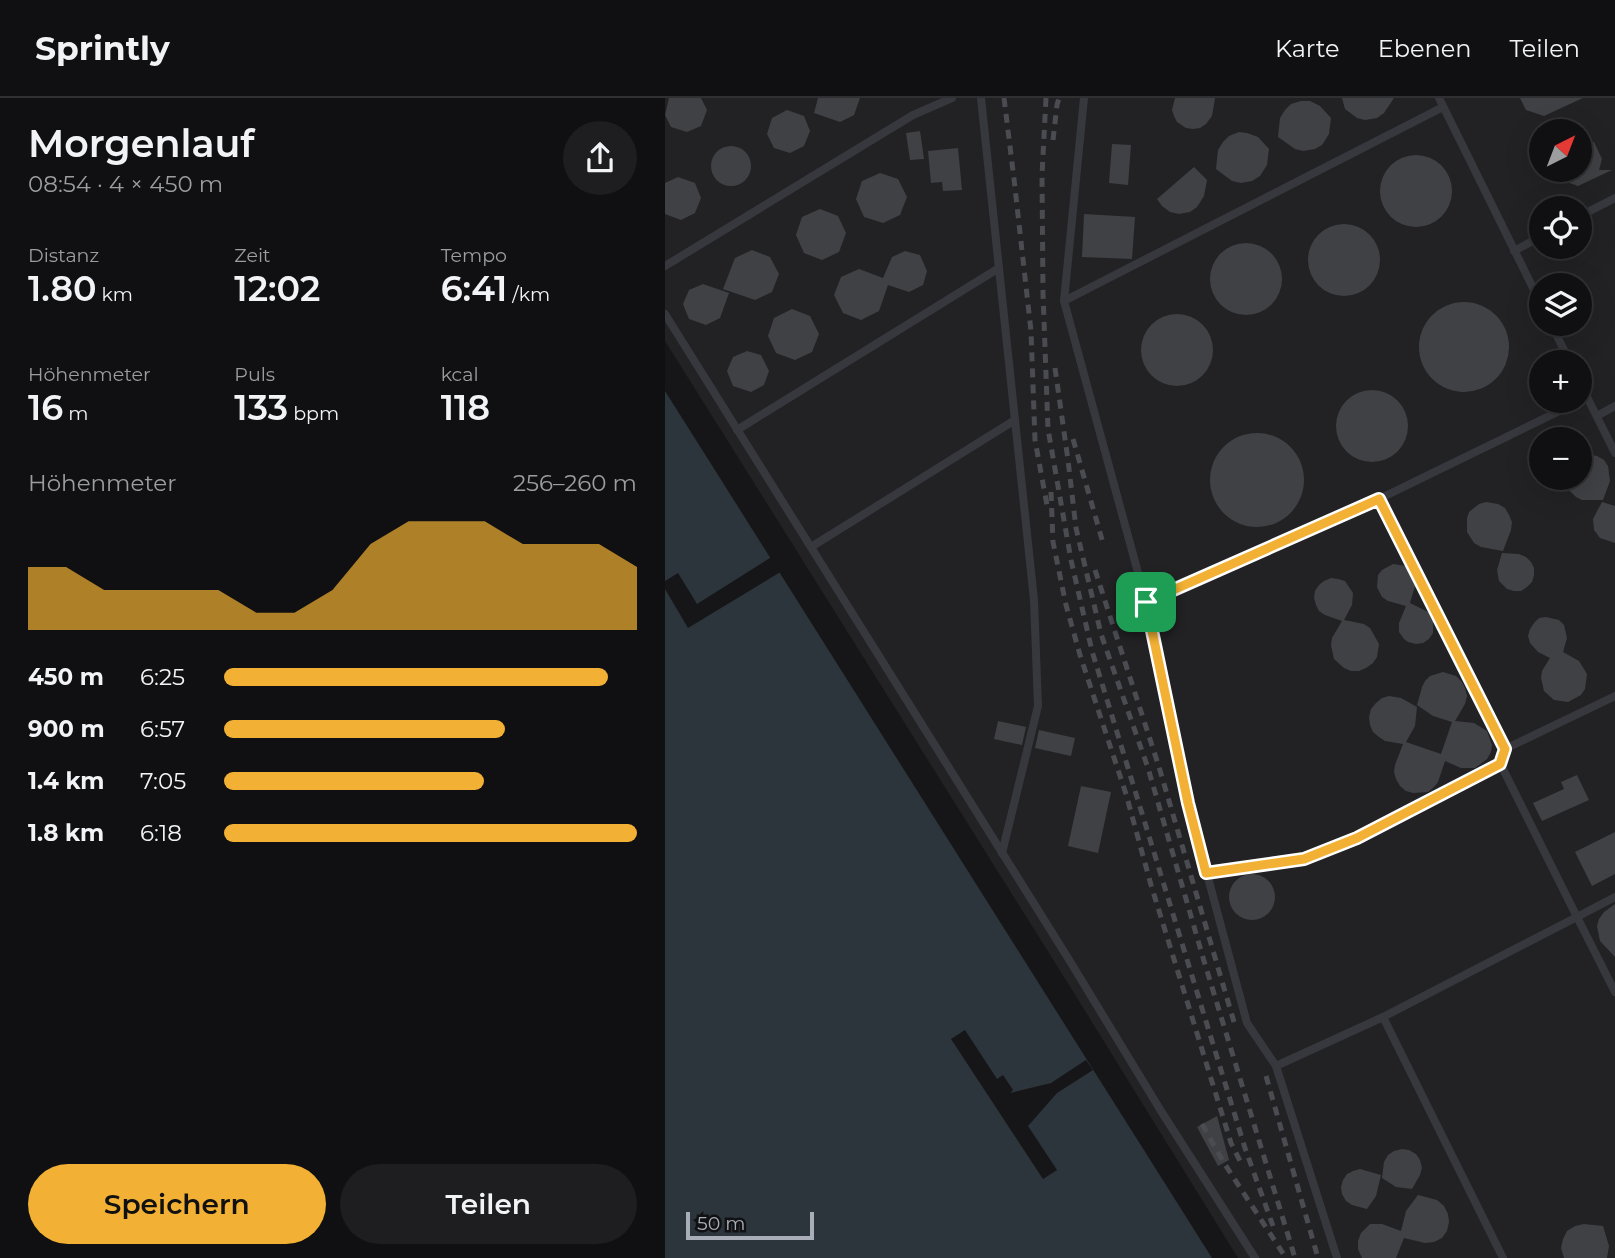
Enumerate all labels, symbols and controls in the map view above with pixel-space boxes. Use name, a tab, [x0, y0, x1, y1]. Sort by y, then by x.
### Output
text: Sprintly	[35, 28, 170, 68]
text: Karte	[1275, 34, 1340, 63]
text: Ebenen	[1378, 34, 1471, 63]
text: Teilen	[1509, 34, 1580, 63]
north arrow	[1529, 119, 1593, 182]
map controls	[1529, 119, 1592, 490]
text: Morgenlauf	[28, 120, 254, 167]
button: share	[563, 121, 637, 195]
text: 08:54 · 4 × 450 m	[28, 170, 223, 198]
button: locate	[1529, 196, 1592, 259]
text: Distanz	[28, 244, 99, 267]
text: Zeit	[234, 244, 271, 267]
text: Tempo	[441, 244, 507, 267]
text: 1.80	[28, 267, 97, 310]
text: 12:02	[234, 267, 320, 310]
text: 6:41	[441, 267, 507, 310]
button: layers	[1529, 273, 1592, 336]
text: km	[97, 283, 133, 306]
text: /km	[507, 283, 550, 306]
button: +	[1529, 350, 1592, 413]
text: Höhenmeter	[28, 363, 151, 386]
text: Puls	[234, 363, 275, 386]
text: kcal	[441, 363, 479, 386]
text: 16	[28, 386, 63, 429]
text: 133	[234, 386, 288, 429]
text: 118	[441, 386, 490, 429]
text: m	[63, 402, 88, 425]
text: bpm	[288, 402, 339, 425]
button: −	[1529, 427, 1592, 490]
text: Höhenmeter	[28, 469, 176, 497]
text: 256–260 m	[513, 469, 637, 497]
pin	[1116, 572, 1176, 632]
icon: arrive	[1127, 583, 1165, 621]
text: 450 m	[28, 663, 104, 691]
text: 6:25	[140, 663, 185, 691]
text: 900 m	[28, 715, 105, 743]
text: 6:57	[140, 715, 185, 743]
text: 1.4 km	[28, 767, 105, 795]
text: 7:05	[140, 767, 186, 795]
text: 1.8 km	[28, 819, 104, 847]
text: 6:18	[140, 819, 182, 847]
button: Speichern	[28, 1164, 326, 1244]
button: Teilen	[340, 1164, 637, 1244]
scale bar	[686, 1209, 814, 1241]
text: 50 m	[697, 1212, 745, 1235]

